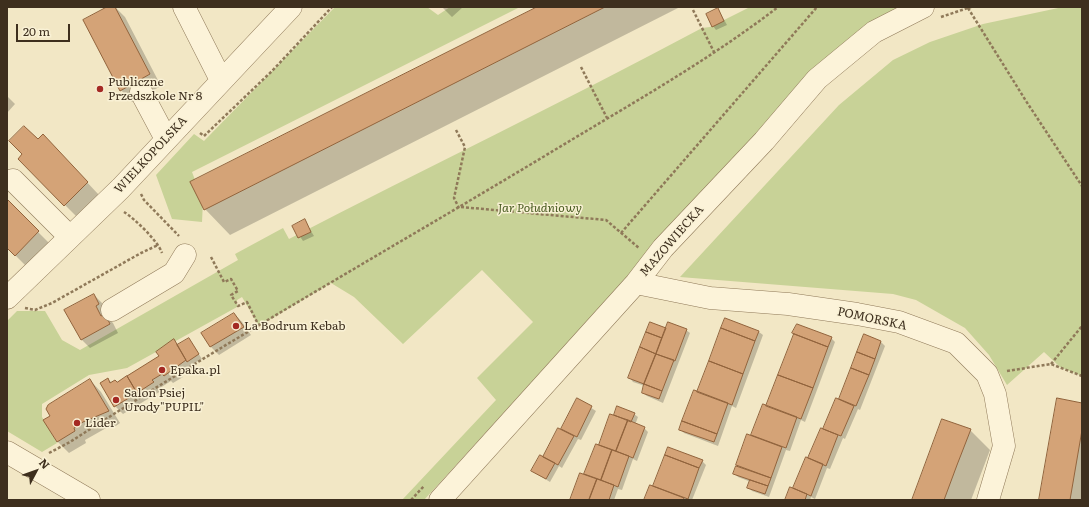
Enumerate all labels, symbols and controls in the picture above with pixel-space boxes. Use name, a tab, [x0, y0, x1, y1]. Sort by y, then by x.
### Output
scale bar	[18, 16, 72, 42]
text: 20 m	[23, 22, 50, 40]
place label: Publiczne Przedszkole Nr 8	[108, 75, 202, 103]
marker: Publiczne Przedszkole Nr 8	[95, 84, 105, 94]
street label: WIELKOPOLSKA	[112, 114, 190, 196]
park label: Jar Południowy	[498, 201, 582, 215]
street label: MAZOWIECKA	[637, 202, 707, 280]
street label: POMORSKA	[836, 305, 908, 333]
place label: La Bodrum Kebab	[244, 319, 345, 333]
marker: La Bodrum Kebab	[231, 321, 241, 331]
place label: Epaka.pl	[170, 363, 221, 377]
marker: Epaka.pl	[157, 365, 167, 375]
place label: Salon Psiej Urody"PUPIL"	[124, 386, 204, 414]
marker: Salon Psiej Urody"PUPIL"	[111, 395, 121, 405]
place label: Lider	[85, 416, 116, 430]
marker: Lider	[72, 418, 82, 428]
north arrow	[16, 451, 56, 491]
text: N	[36, 454, 54, 472]

